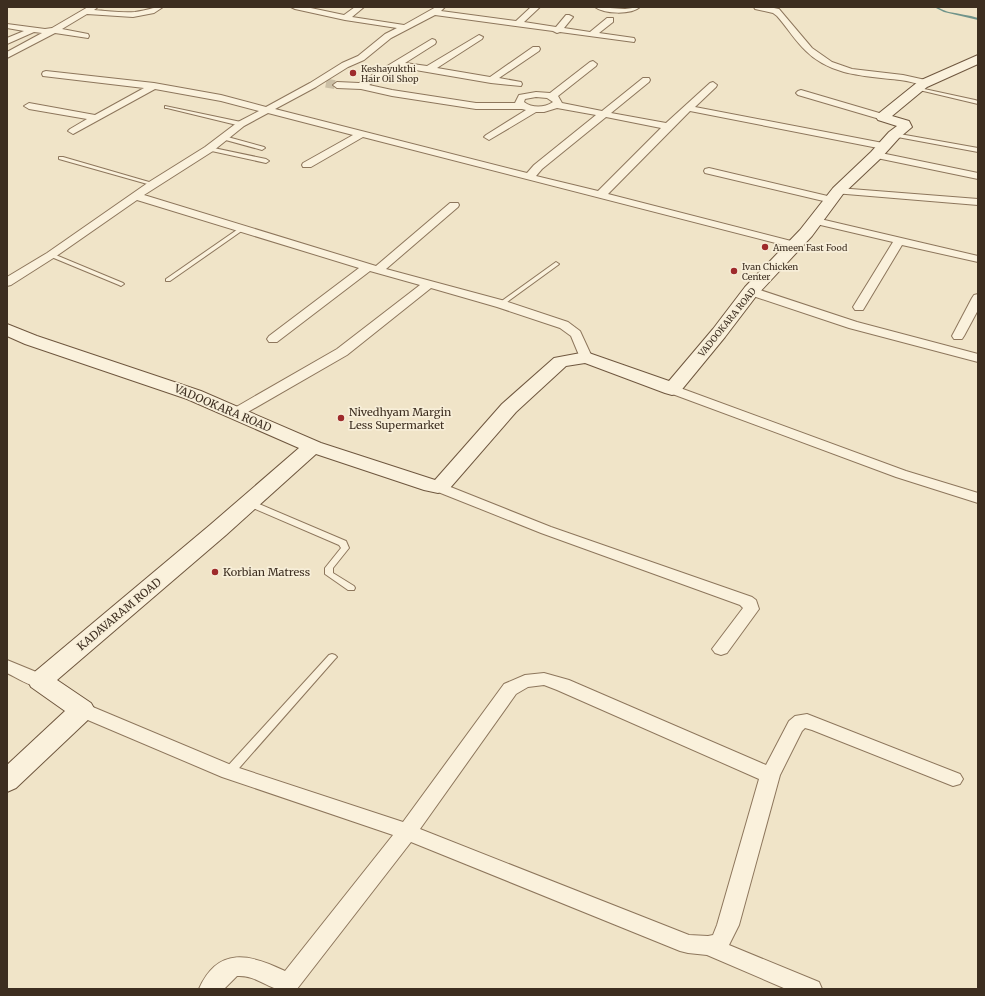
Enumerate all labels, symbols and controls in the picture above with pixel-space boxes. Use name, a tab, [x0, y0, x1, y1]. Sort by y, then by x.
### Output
place label: Keshayukthi Hair Oil Shop	[361, 63, 419, 84]
marker: Keshayukthi Hair Oil Shop	[348, 68, 358, 78]
marker: Ameen Fast Food	[760, 242, 770, 252]
place label: Ameen Fast Food	[772, 242, 848, 253]
place label: Ivan Chicken Center	[742, 261, 798, 282]
marker: Ivan Chicken Center	[729, 266, 739, 276]
street label: VADOOKARA ROAD	[695, 285, 758, 359]
street label: VADOOKARA ROAD	[171, 381, 274, 435]
place label: Nivedhyam Margin Less Supermarket	[349, 405, 452, 432]
marker: Nivedhyam Margin Less Supermarket	[336, 413, 346, 423]
place label: Korbian Matress	[223, 565, 310, 579]
marker: Korbian Matress	[210, 567, 220, 577]
street label: KADAVARAM ROAD	[74, 575, 164, 653]

